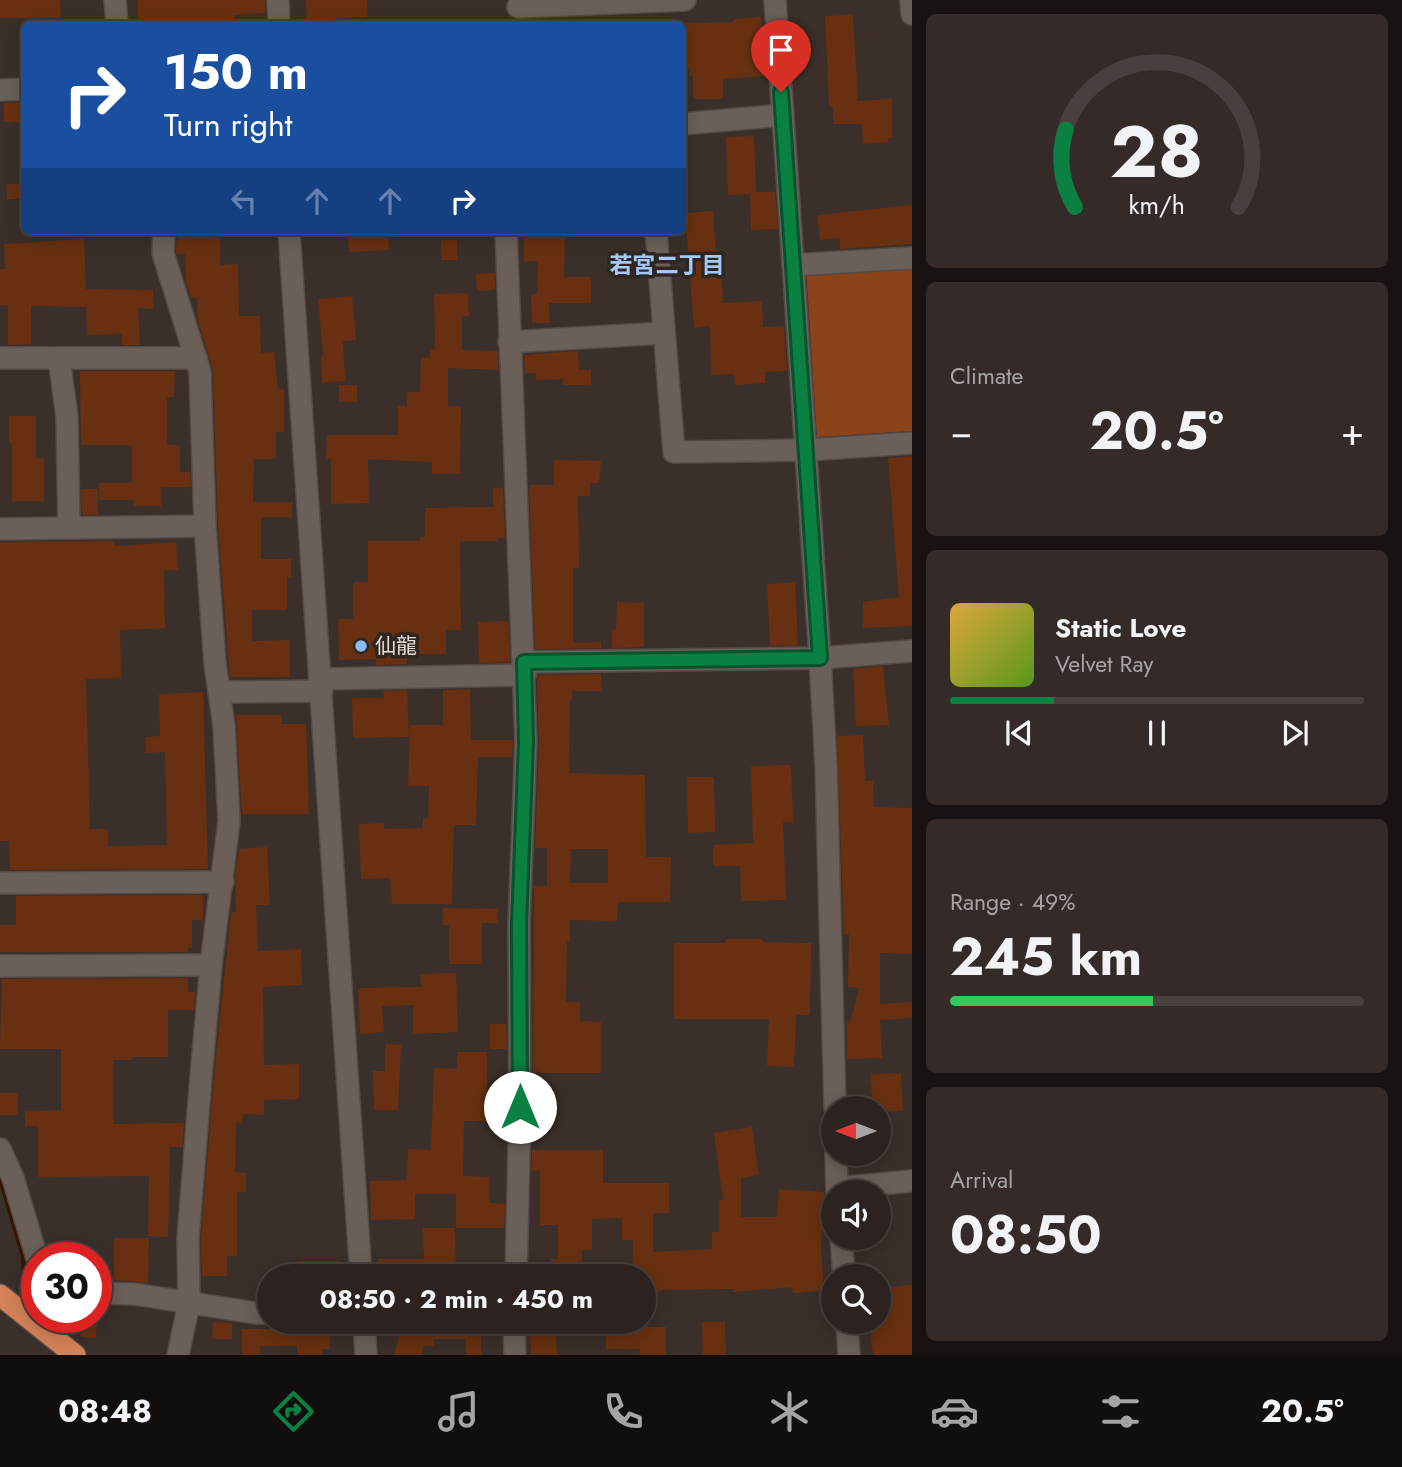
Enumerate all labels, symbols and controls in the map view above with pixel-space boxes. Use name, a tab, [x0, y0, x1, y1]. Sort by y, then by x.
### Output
pin	[751, 20, 811, 92]
icon: arrive	[762, 31, 800, 69]
text: 150 m	[164, 37, 308, 107]
icon: right	[49, 49, 140, 140]
text: 28	[1110, 99, 1204, 204]
text: Turn right	[164, 102, 293, 148]
icon: left	[225, 182, 263, 220]
icon: ahead	[298, 182, 336, 220]
icon: ahead	[371, 182, 409, 220]
icon: right	[444, 182, 482, 220]
text: km/h	[1129, 187, 1185, 223]
district label: 若宮二丁目	[610, 248, 725, 282]
text: Climate	[950, 359, 1023, 393]
text: 20.5°	[1089, 393, 1224, 469]
text: −	[950, 404, 972, 459]
text: +	[1341, 404, 1364, 459]
text: Static Love	[1055, 609, 1187, 647]
place label: 仙龍	[375, 631, 417, 661]
marker: 仙龍	[353, 638, 369, 654]
text: Velvet Ray	[1055, 647, 1153, 681]
icon: previous	[1000, 714, 1038, 752]
icon: pause	[1138, 714, 1176, 752]
icon: next	[1276, 714, 1314, 752]
text: Range · 49%	[950, 885, 1076, 919]
text: 245 km	[950, 919, 1142, 995]
position arrow	[483, 1070, 557, 1144]
north arrow	[821, 1096, 891, 1166]
map controls	[821, 1096, 891, 1334]
text: Arrival	[950, 1163, 1013, 1197]
button: sound	[821, 1180, 891, 1250]
text: 08:50	[950, 1197, 1102, 1273]
speed limit sign: 30	[21, 1242, 112, 1333]
button: search	[821, 1264, 891, 1334]
text: 08:50 · 2 min · 450 m	[320, 1280, 593, 1318]
icon: directions	[269, 1387, 318, 1436]
icon: music	[434, 1387, 483, 1436]
icon: phone	[599, 1387, 648, 1436]
icon: climate	[765, 1387, 814, 1436]
icon: car	[930, 1387, 979, 1436]
icon: filters	[1096, 1387, 1145, 1436]
text: 08:48	[58, 1388, 152, 1434]
text: 20.5°	[1261, 1388, 1344, 1434]

